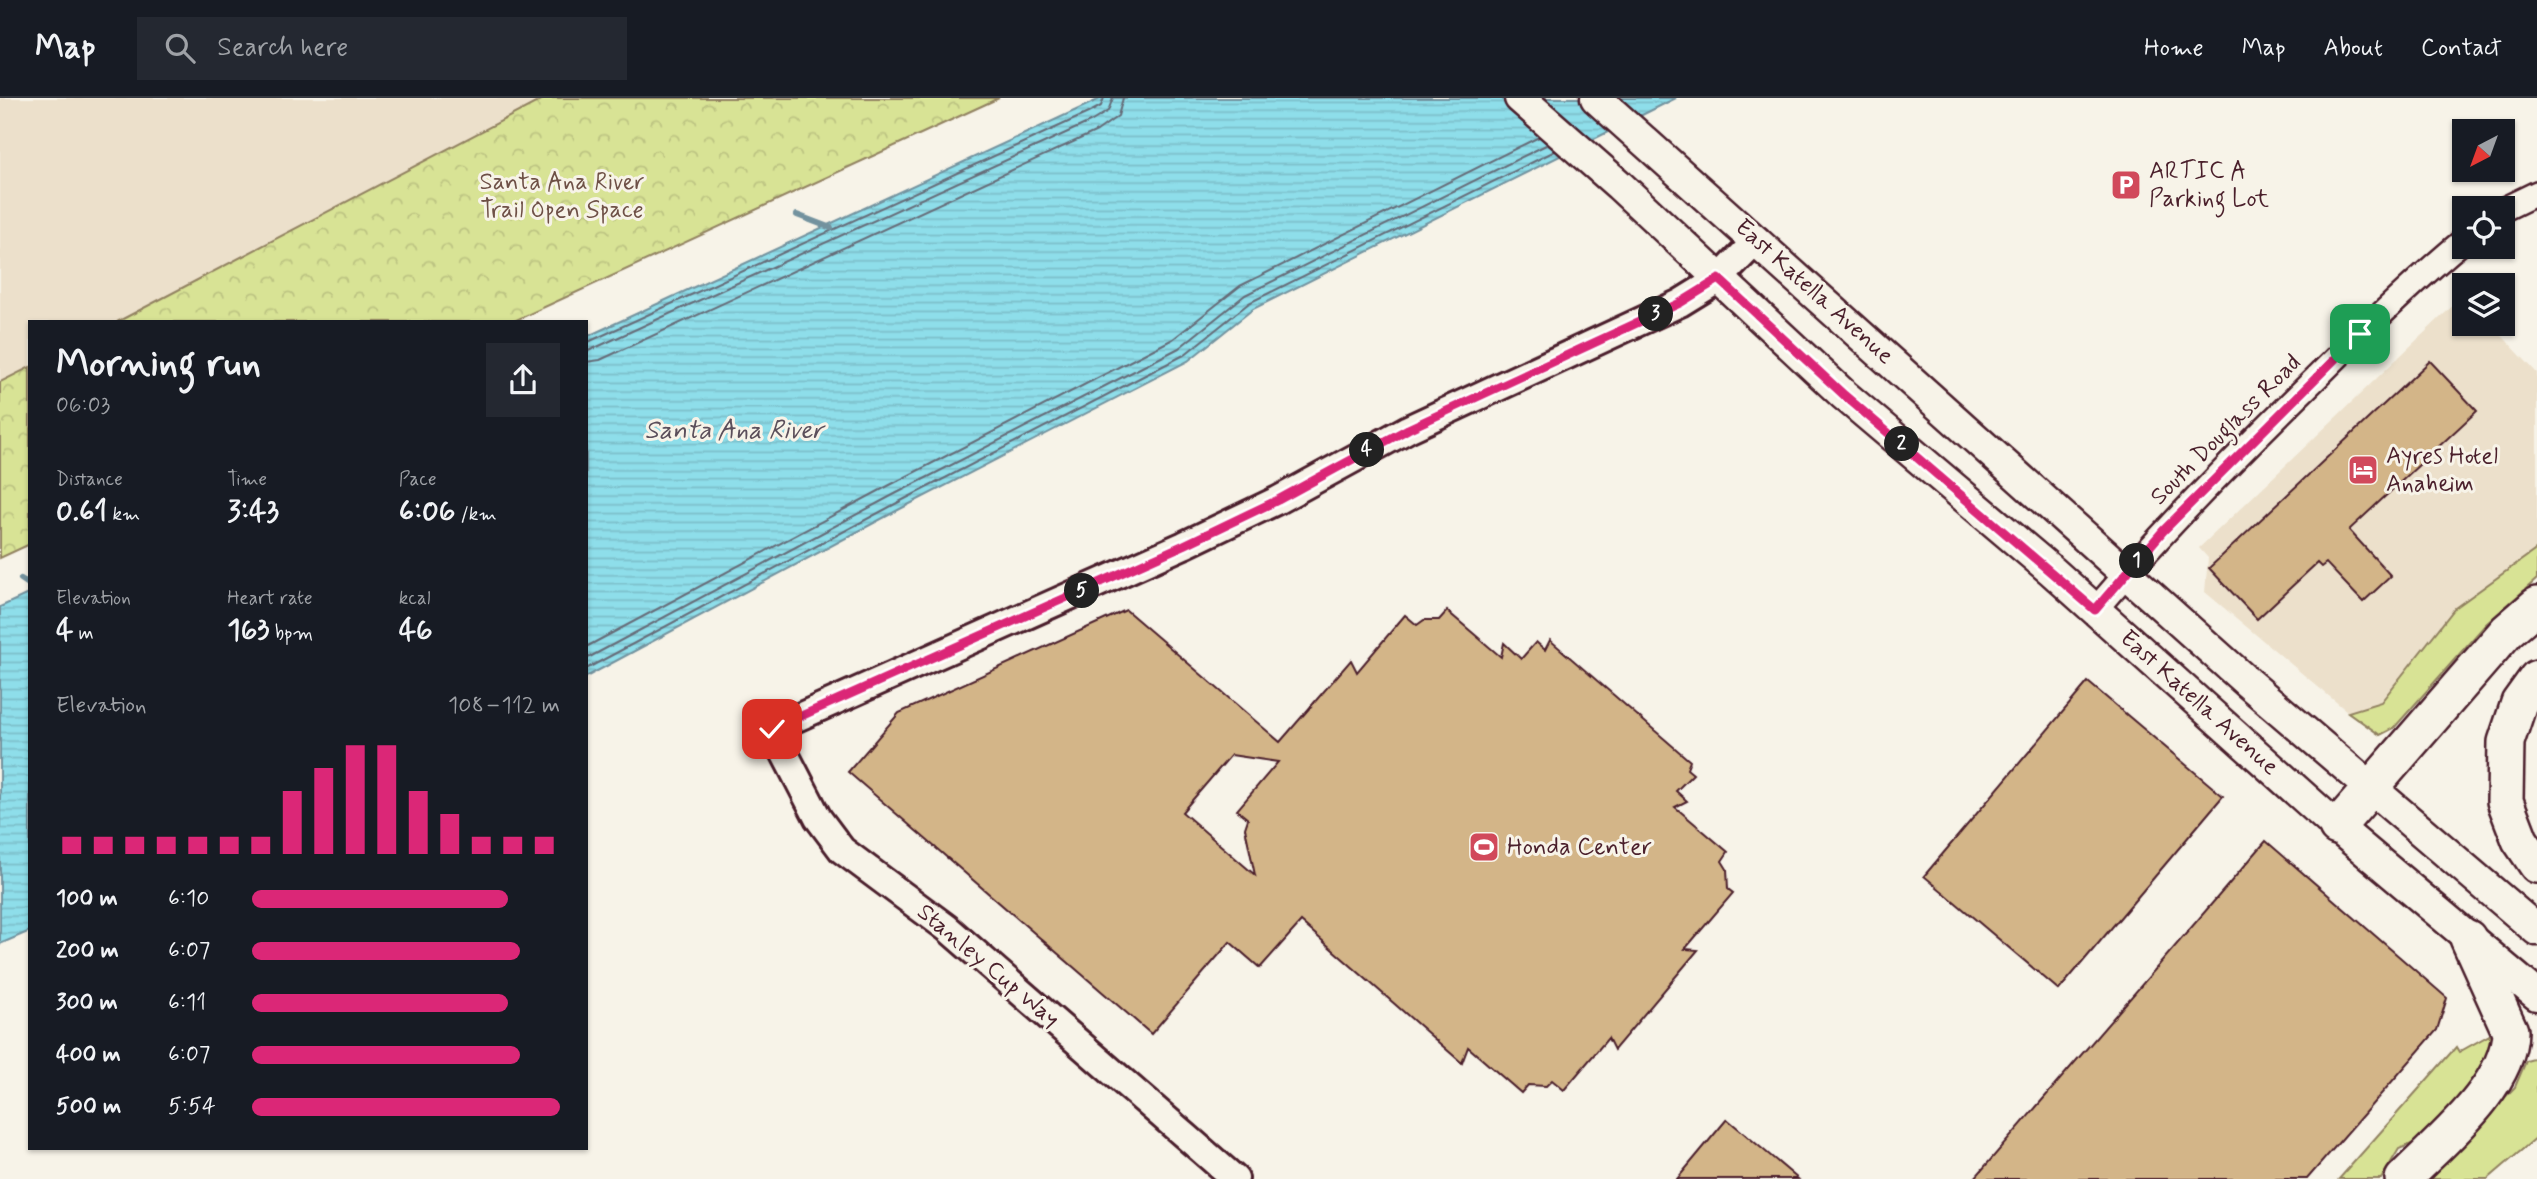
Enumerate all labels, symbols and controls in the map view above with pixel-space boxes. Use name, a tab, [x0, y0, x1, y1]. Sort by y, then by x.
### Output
search box	[137, 17, 627, 80]
text: Map	[35, 26, 95, 70]
icon: search	[161, 29, 199, 67]
text: Search here	[217, 31, 348, 65]
text: Home	[2144, 33, 2204, 64]
text: Map	[2242, 33, 2286, 64]
text: About	[2324, 33, 2383, 64]
text: Contact	[2421, 33, 2502, 64]
north arrow	[2452, 119, 2515, 182]
map controls	[2452, 119, 2515, 336]
place label: ARTIC A Parking Lot	[2149, 156, 2269, 218]
park label: Santa Ana River Trail Open Space	[479, 167, 645, 226]
parking icon: ARTIC A Parking Lot	[2109, 168, 2143, 202]
button: locate	[2452, 196, 2515, 259]
street label: East Katella Avenue	[1728, 212, 1900, 372]
button: layers	[2452, 273, 2515, 336]
pin: 3	[1638, 296, 1674, 332]
text: 3	[1651, 301, 1660, 326]
pin	[2330, 304, 2390, 364]
icon: arrive	[2341, 315, 2379, 353]
text: Morning run	[56, 340, 261, 389]
button: share	[486, 343, 560, 417]
street label: South Douglass Road	[2144, 348, 2310, 514]
text: 06:03	[56, 391, 110, 421]
water label: Santa Ana River	[645, 414, 826, 448]
pin: 2	[1884, 426, 1920, 462]
text: 2	[1897, 431, 1906, 456]
pin: 4	[1350, 432, 1384, 468]
text: 4	[1361, 437, 1372, 462]
place label: Ayres Hotel Anaheim	[2386, 441, 2498, 500]
hotel icon: Ayres Hotel Anaheim	[2346, 453, 2380, 487]
text: Distance	[56, 467, 123, 492]
text: Time	[227, 467, 267, 492]
text: Pace	[399, 467, 436, 492]
text: 0.61	[56, 492, 107, 531]
text: 3:43	[227, 492, 279, 531]
text: 6:06	[399, 492, 455, 531]
text: km	[107, 502, 140, 527]
text: /km	[455, 502, 497, 527]
pin: 1	[2120, 544, 2154, 578]
text: 1	[2132, 548, 2141, 573]
pin: 5	[1064, 574, 1100, 608]
text: 5	[1076, 578, 1087, 603]
text: Elevation	[56, 586, 131, 611]
text: Heart rate	[227, 586, 313, 611]
text: kcal	[399, 586, 431, 611]
text: 4	[56, 611, 73, 650]
text: 163	[227, 611, 270, 650]
text: 46	[399, 611, 433, 650]
text: m	[73, 621, 94, 646]
text: bpm	[270, 621, 313, 646]
street label: East Katella Avenue	[2113, 623, 2285, 783]
text: Elevation	[56, 691, 147, 721]
text: 108–112 m	[448, 691, 560, 721]
pin	[742, 699, 802, 759]
icon: check	[753, 710, 791, 748]
sports icon: Honda Center	[1467, 830, 1501, 864]
place label: Honda Center	[1507, 832, 1652, 863]
text: 100 m	[56, 884, 118, 914]
text: 6:10	[168, 884, 209, 914]
street label: Stanley Cup Way	[910, 897, 1066, 1035]
text: 200 m	[56, 936, 119, 966]
text: 6:07	[168, 936, 210, 966]
text: 300 m	[56, 988, 118, 1018]
text: 6:11	[168, 988, 206, 1018]
text: 400 m	[56, 1040, 121, 1070]
text: 6:07	[168, 1040, 210, 1070]
text: 500 m	[56, 1092, 121, 1122]
text: 5:54	[168, 1092, 216, 1122]

